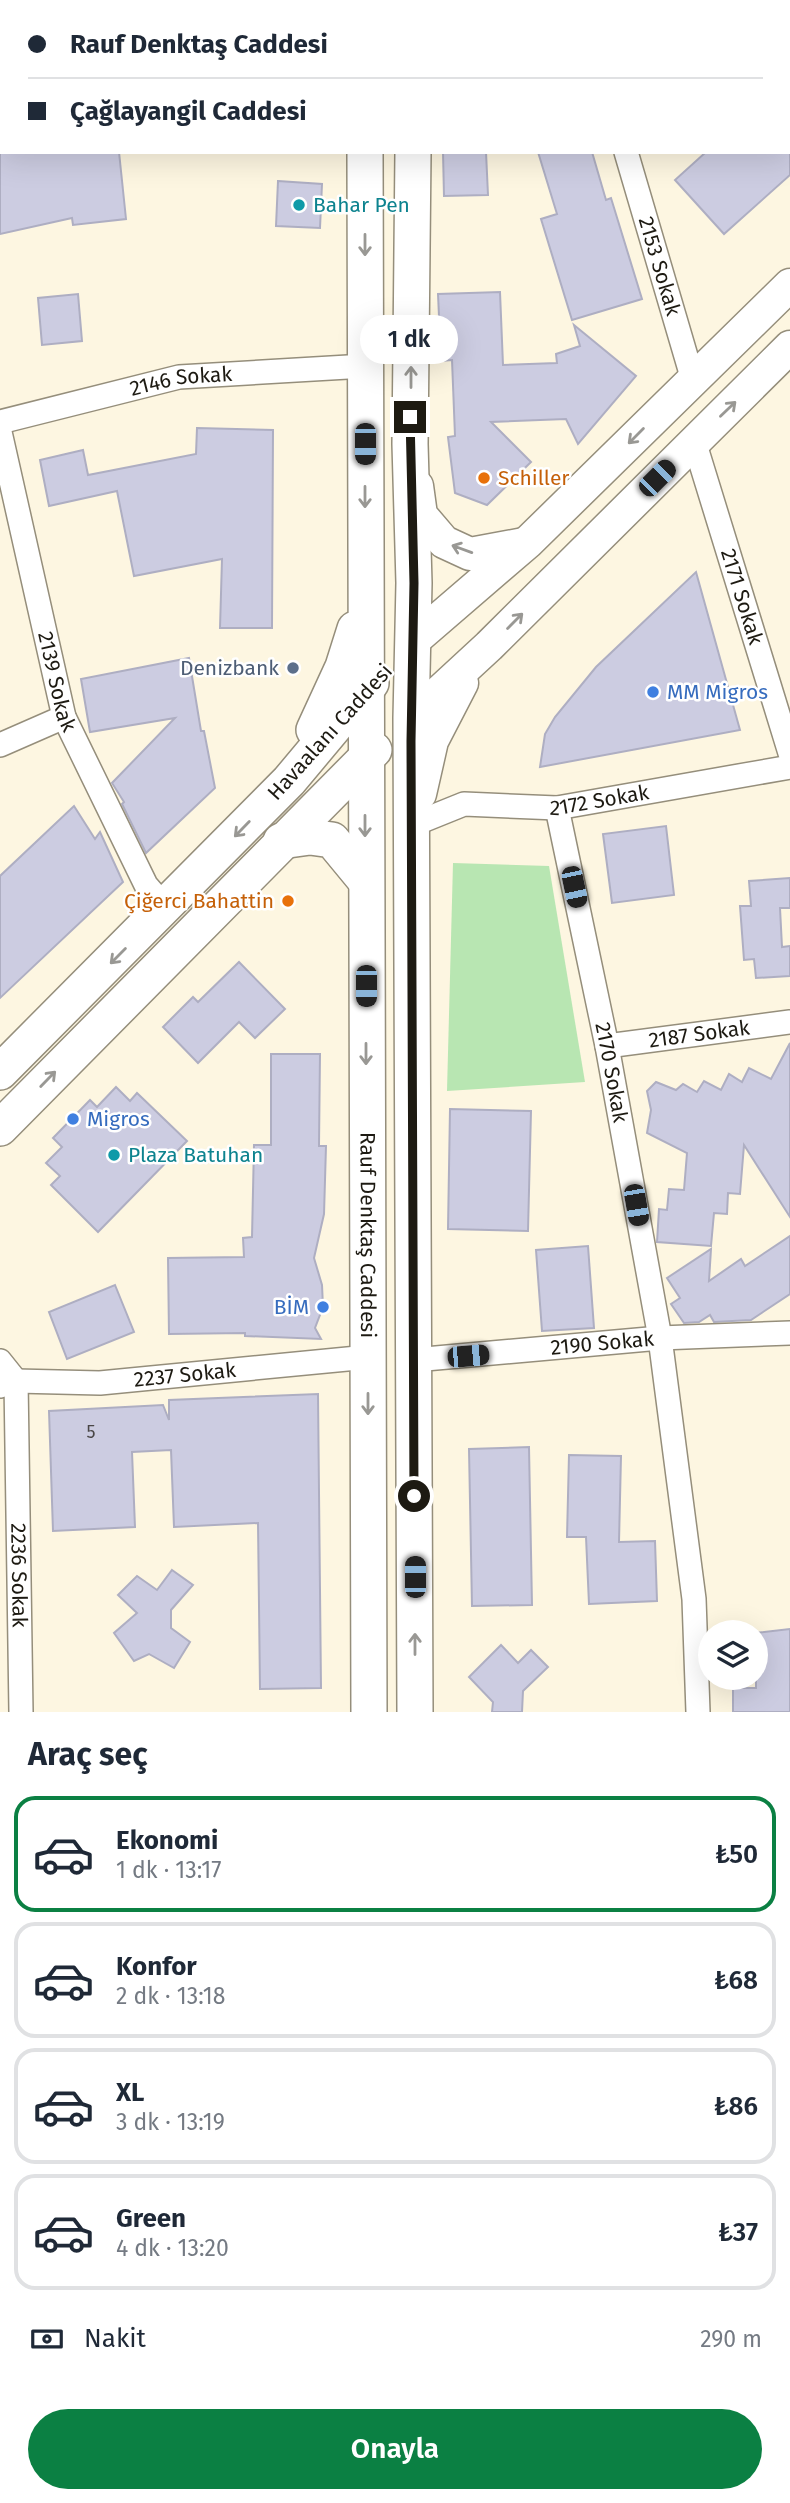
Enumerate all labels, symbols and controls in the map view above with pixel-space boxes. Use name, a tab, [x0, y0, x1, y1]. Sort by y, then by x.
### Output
text: Rauf Denktaş Caddesi	[70, 29, 328, 60]
text: Çağlayangil Caddesi	[70, 96, 307, 127]
place label: Bahar Pen	[313, 192, 410, 218]
marker: Bahar Pen	[291, 197, 307, 213]
street label: 2153 Sokak	[633, 214, 686, 319]
one-way arrow	[358, 233, 372, 256]
callout: 1 dk	[361, 316, 459, 364]
text: 1 dk	[388, 325, 430, 353]
street label: 2146 Sokak	[127, 361, 233, 402]
one-way arrow	[404, 366, 418, 389]
one-way arrow	[719, 400, 736, 417]
route end	[394, 401, 426, 433]
car	[355, 423, 376, 465]
one-way arrow	[628, 427, 645, 444]
car	[635, 456, 680, 500]
place label: Schiller	[498, 465, 569, 491]
marker: Schiller	[476, 470, 492, 486]
one-way arrow	[358, 485, 372, 508]
one-way arrow	[452, 542, 474, 554]
street label: 2171 Sokak	[715, 546, 769, 648]
one-way arrow	[506, 613, 523, 630]
street label: 2139 Sokak	[32, 629, 82, 736]
place label: Denizbank	[180, 655, 279, 681]
street label: Havaalanı Caddesi	[262, 658, 398, 806]
marker: Denizbank	[285, 660, 301, 676]
place label: MM Migros	[667, 679, 768, 705]
marker: MM Migros	[645, 684, 661, 700]
street label: 2172 Sokak	[549, 779, 651, 821]
one-way arrow	[358, 814, 372, 837]
one-way arrow	[234, 820, 251, 837]
car	[560, 864, 589, 910]
place label: Çiğerci Bahattin	[124, 888, 274, 914]
marker: Çiğerci Bahattin	[280, 893, 296, 909]
one-way arrow	[109, 947, 126, 964]
car	[356, 965, 377, 1007]
street label: 2187 Sokak	[647, 1014, 751, 1053]
street label: 2170 Sokak	[589, 1020, 634, 1125]
one-way arrow	[359, 1042, 373, 1065]
one-way arrow	[39, 1071, 56, 1088]
place label: Migros	[87, 1106, 150, 1132]
marker: Migros	[65, 1111, 81, 1127]
street label: Rauf Denktaş Caddesi	[355, 1132, 381, 1338]
place label: Plaza Batuhan	[128, 1142, 263, 1168]
marker: Plaza Batuhan	[106, 1147, 122, 1163]
car	[623, 1182, 650, 1228]
place label: BİM	[274, 1294, 309, 1320]
marker: BİM	[315, 1299, 331, 1315]
street label: 2190 Sokak	[549, 1326, 655, 1361]
car	[447, 1344, 490, 1368]
street label: 2237 Sokak	[133, 1357, 237, 1393]
one-way arrow	[361, 1392, 375, 1415]
house number: 5	[86, 1421, 96, 1443]
route start	[398, 1480, 430, 1512]
street label: 2236 Sokak	[5, 1523, 33, 1628]
car	[405, 1556, 426, 1598]
map controls	[698, 1620, 768, 1690]
button: layers	[698, 1620, 768, 1690]
one-way arrow	[408, 1633, 422, 1656]
text: Araç seç	[28, 1735, 148, 1773]
icon: car	[32, 1823, 95, 1886]
text: Ekonomi	[116, 1825, 218, 1856]
text: ₺50	[715, 1839, 758, 1870]
text: 1 dk · 13:17	[116, 1856, 222, 1884]
icon: car	[32, 1949, 95, 2012]
text: Konfor	[116, 1951, 197, 1982]
text: ₺68	[714, 1965, 758, 1996]
text: 2 dk · 13:18	[116, 1982, 225, 2010]
icon: car	[32, 2075, 95, 2138]
text: XL	[116, 2077, 144, 2108]
text: ₺86	[714, 2091, 758, 2122]
text: 3 dk · 13:19	[116, 2108, 225, 2136]
icon: car	[32, 2201, 95, 2264]
text: Green	[116, 2203, 186, 2234]
text: ₺37	[718, 2217, 758, 2248]
text: 4 dk · 13:20	[116, 2234, 229, 2262]
icon: cash	[28, 2320, 66, 2358]
text: Nakit	[84, 2323, 146, 2354]
text: 290 m	[700, 2325, 762, 2353]
button: Onayla	[28, 2409, 762, 2489]

